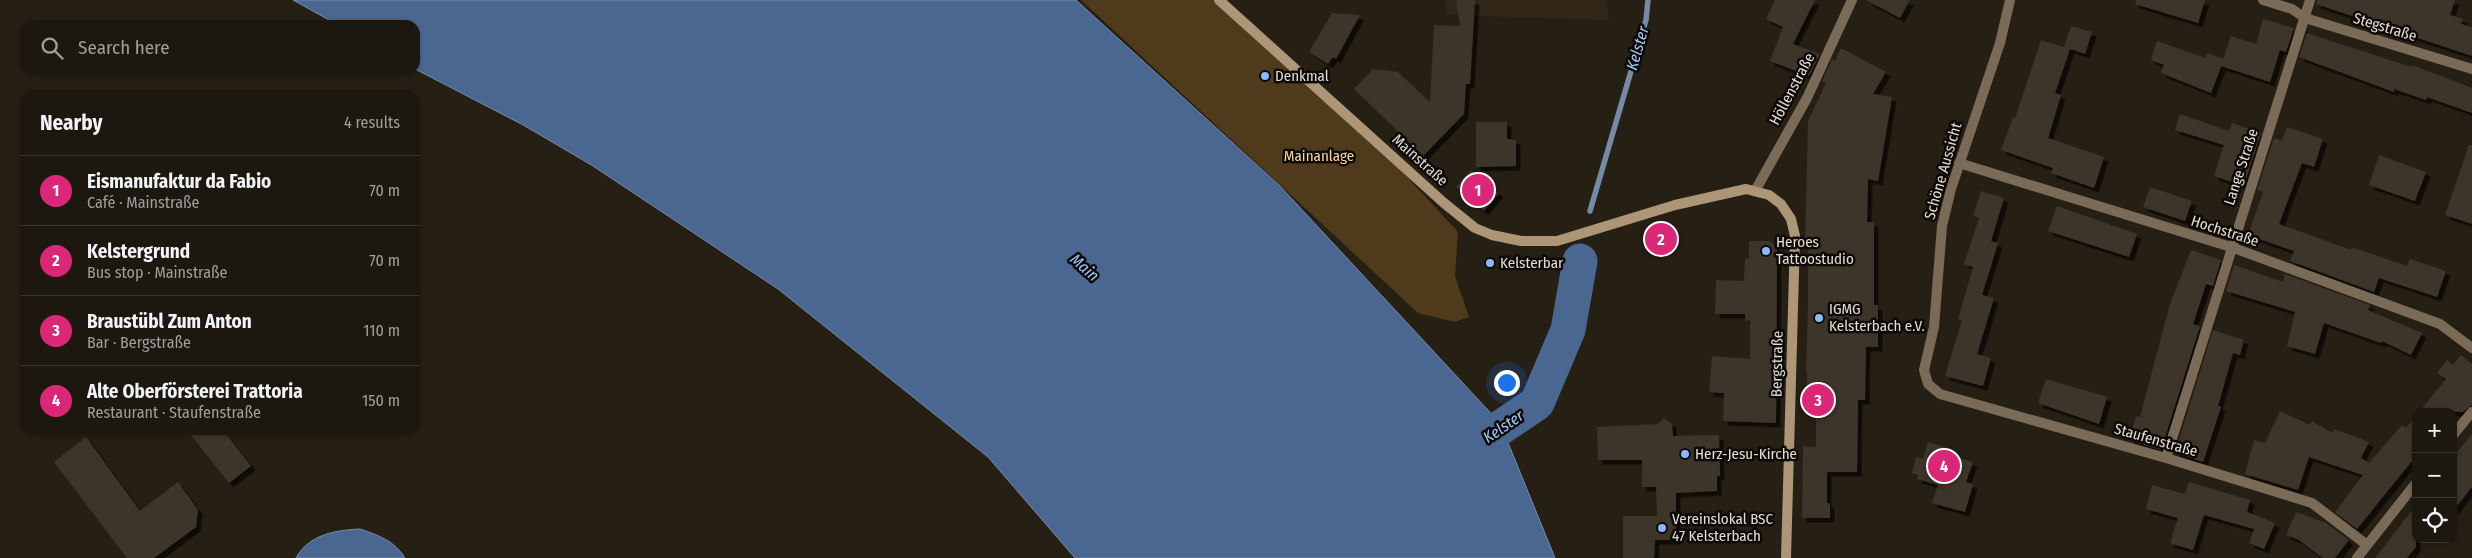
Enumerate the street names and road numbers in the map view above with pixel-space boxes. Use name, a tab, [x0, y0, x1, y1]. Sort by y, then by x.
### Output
street label: Stegstraße	[2351, 9, 2419, 45]
street label: Höllenstraße	[1766, 50, 1818, 128]
street label: Schöne Aussicht	[1921, 120, 1965, 221]
street label: Lange Straße	[2220, 126, 2262, 208]
street label: Mainstraße	[1388, 130, 1452, 190]
street label: Hochstraße	[2189, 212, 2261, 250]
street label: Bergstraße	[1767, 331, 1787, 397]
street label: Staufenstraße	[2112, 419, 2200, 461]

